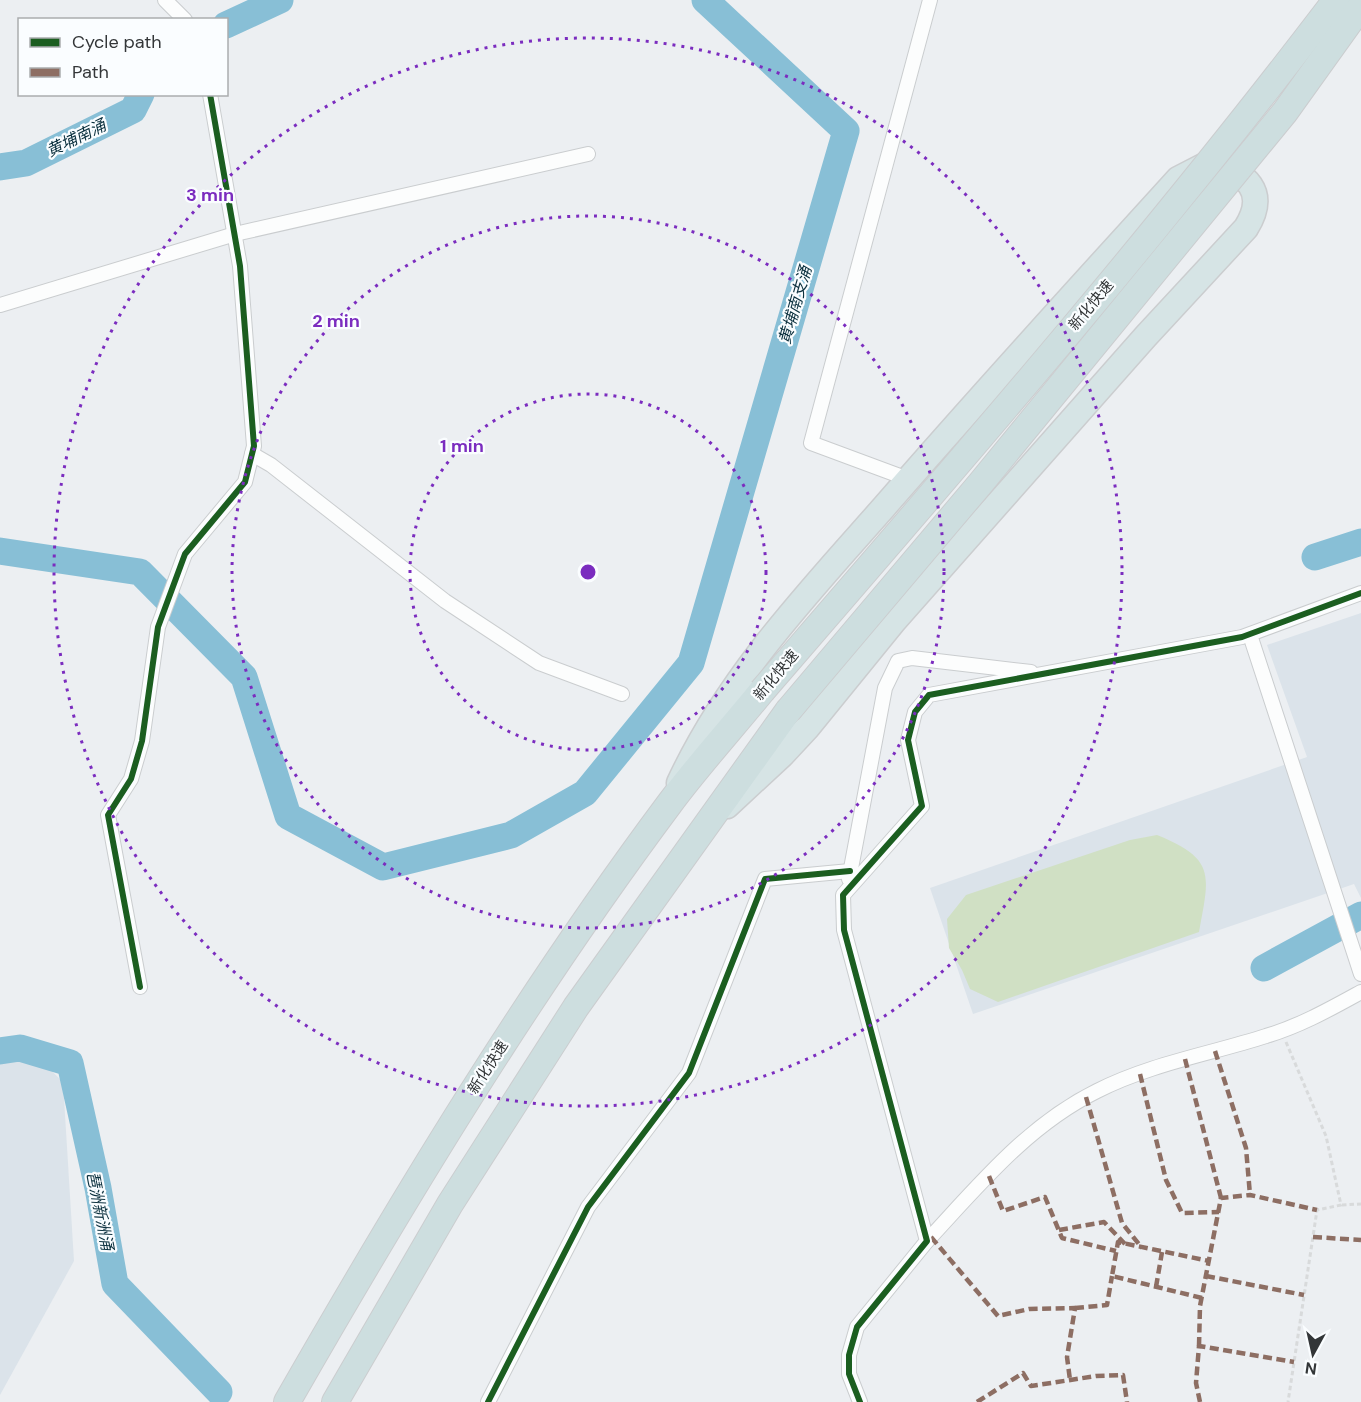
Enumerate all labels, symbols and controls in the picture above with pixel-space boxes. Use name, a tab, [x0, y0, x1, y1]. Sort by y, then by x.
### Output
legend	[18, 18, 228, 96]
text: Cycle path	[72, 30, 162, 54]
text: Path	[72, 60, 109, 84]
water label: 黄埔南涌	[43, 114, 111, 161]
text: 3 min	[186, 183, 234, 207]
water label: 黄埔南支涌	[774, 262, 817, 346]
street label: 新化快速	[1064, 276, 1118, 334]
text: 2 min	[312, 309, 360, 333]
text: 1 min	[440, 434, 484, 458]
centre of rings	[578, 562, 598, 582]
street label: 新化快速	[749, 646, 803, 704]
street label: 新化快速	[463, 1036, 513, 1098]
water label: 琶洲新洲涌	[82, 1170, 118, 1254]
north arrow	[1283, 1324, 1343, 1384]
text: N	[1304, 1357, 1318, 1380]

